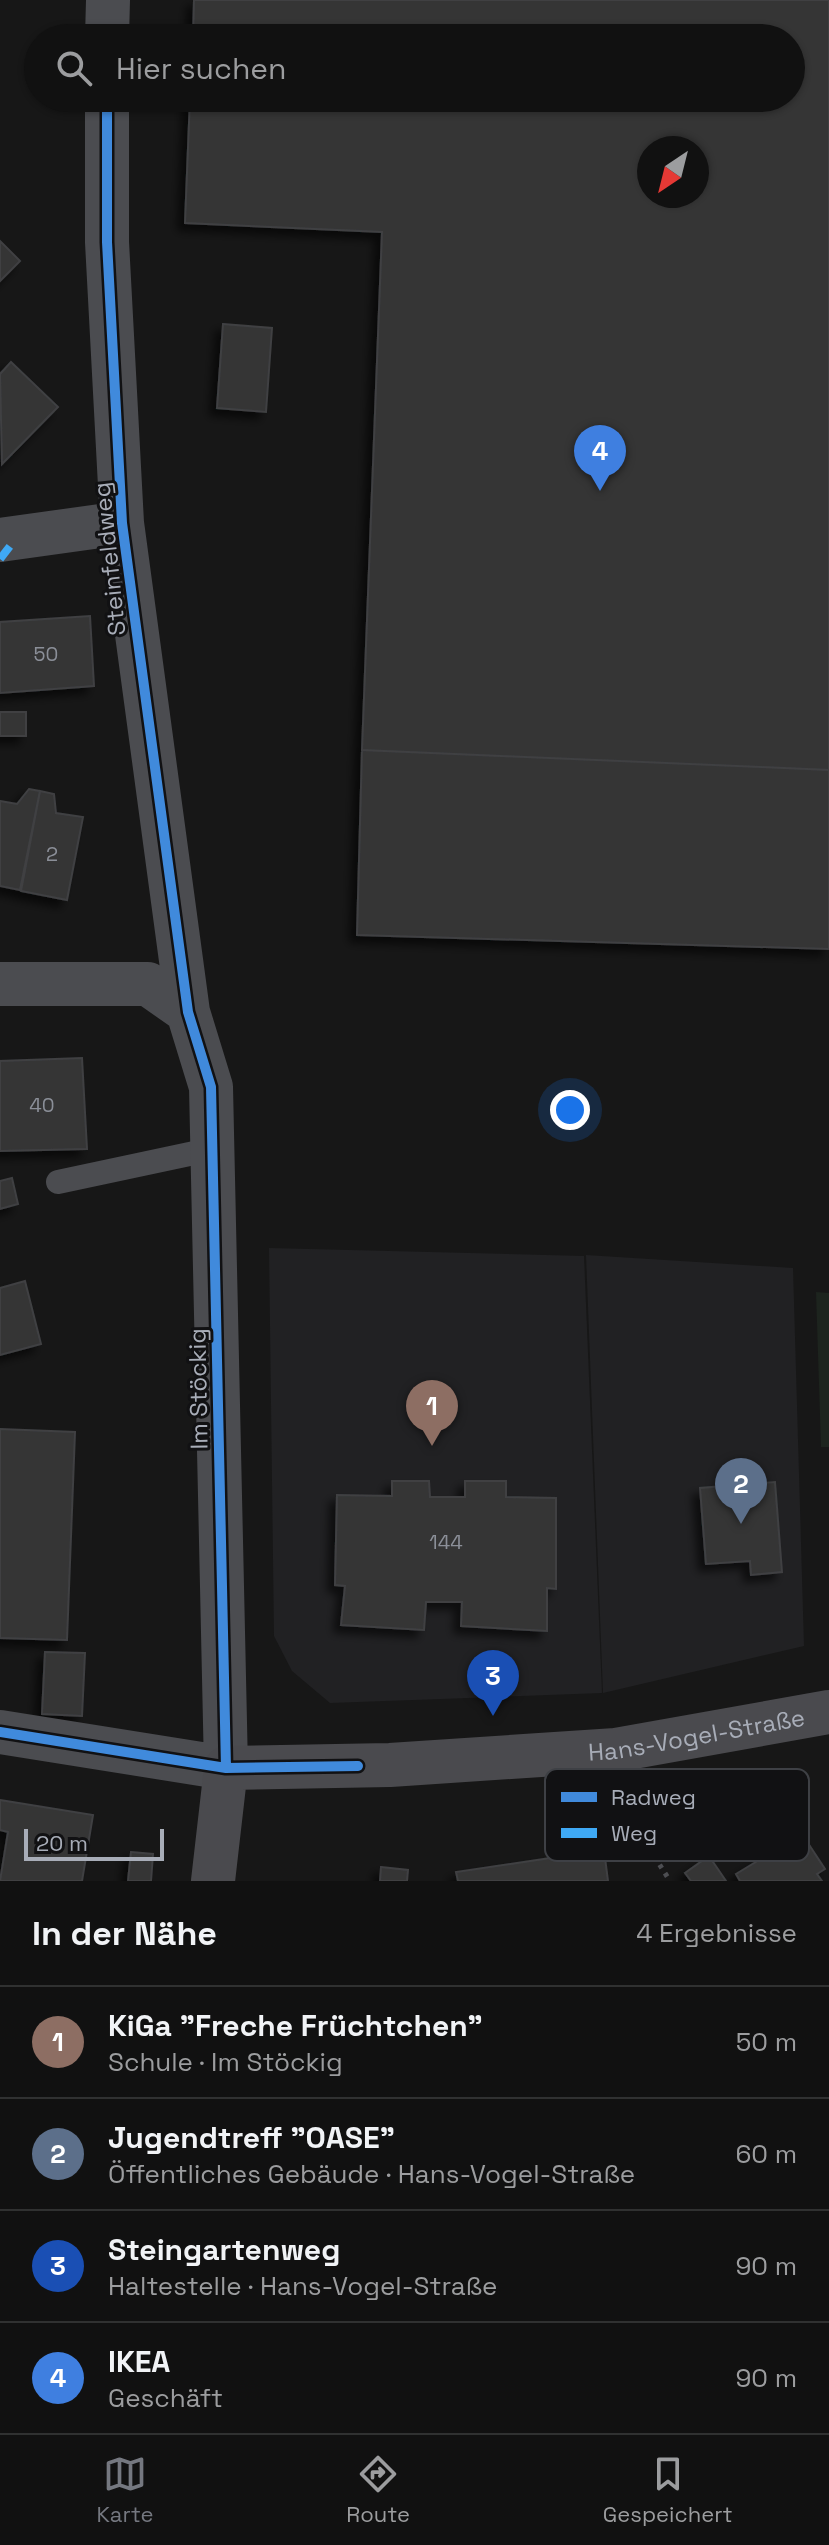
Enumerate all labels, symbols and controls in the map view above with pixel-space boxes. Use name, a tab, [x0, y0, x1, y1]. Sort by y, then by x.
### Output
search box	[24, 24, 805, 112]
icon: search	[52, 46, 96, 90]
text: Hier suchen	[116, 49, 286, 88]
north arrow	[637, 136, 709, 208]
pin: 4	[574, 425, 626, 491]
street label: Steinfeldweg	[86, 481, 132, 637]
house number: 50	[34, 641, 58, 667]
house number: 2	[46, 841, 58, 867]
your location	[550, 1090, 590, 1130]
house number: 40	[29, 1092, 55, 1118]
street label: Im Stöckig	[181, 1328, 215, 1450]
pin: 1	[406, 1380, 458, 1446]
pin: 2	[715, 1458, 767, 1524]
house number: 144	[429, 1529, 463, 1555]
pin: 3	[467, 1650, 519, 1716]
street label: Hans-Vogel-Straße	[587, 1701, 807, 1767]
legend	[545, 1769, 809, 1861]
text: Radweg	[611, 1783, 696, 1811]
text: Weg	[611, 1819, 657, 1847]
scale bar	[24, 1825, 164, 1861]
text: 20 m	[36, 1829, 88, 1857]
text: In der Nähe	[32, 1912, 217, 1955]
text: 4 Ergebnisse	[636, 1916, 797, 1950]
text: KiGa "Freche Früchtchen"	[108, 2006, 483, 2045]
text: 1	[52, 2025, 64, 2059]
text: 50 m	[736, 2025, 797, 2059]
text: Schule · Im Stöckig	[108, 2045, 343, 2079]
text: Jugendtreff "OASE"	[108, 2118, 395, 2157]
text: 2	[50, 2137, 66, 2171]
text: 60 m	[735, 2137, 797, 2171]
text: Öffentliches Gebäude · Hans-Vogel-Straße	[108, 2157, 635, 2191]
text: Steingartenweg	[108, 2230, 340, 2269]
text: 3	[50, 2249, 66, 2283]
text: 90 m	[735, 2249, 797, 2283]
text: Haltestelle · Hans-Vogel-Straße	[108, 2269, 497, 2303]
text: IKEA	[108, 2342, 170, 2381]
text: 4	[50, 2361, 66, 2395]
text: 90 m	[735, 2361, 797, 2395]
text: Geschäft	[108, 2381, 223, 2415]
tab: Karte	[96, 2452, 154, 2528]
tab: Route	[346, 2452, 410, 2528]
tab: Gespeichert	[603, 2452, 733, 2528]

